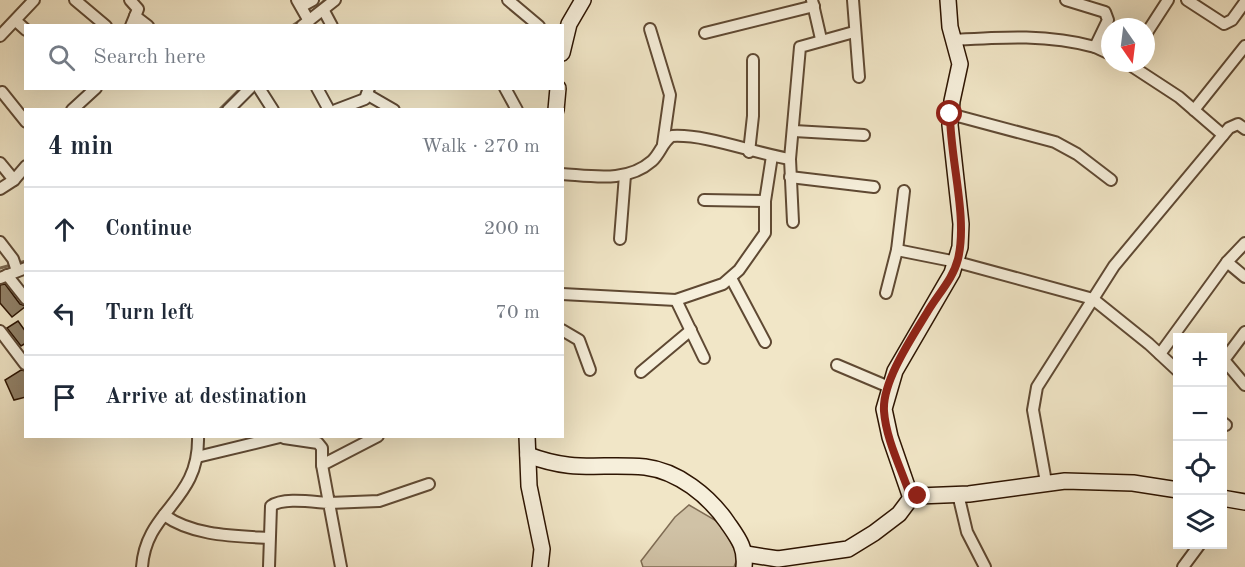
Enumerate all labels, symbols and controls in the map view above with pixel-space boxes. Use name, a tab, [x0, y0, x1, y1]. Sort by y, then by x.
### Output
north arrow	[1101, 18, 1155, 72]
search box	[24, 24, 564, 90]
icon: search	[45, 41, 78, 74]
text: Search here	[93, 46, 206, 68]
route start	[936, 100, 962, 126]
text: 4 min	[48, 134, 113, 160]
text: Walk · 270 m	[421, 137, 540, 157]
icon: ahead	[48, 213, 81, 246]
text: Continue	[105, 218, 192, 240]
text: 200 m	[484, 219, 540, 239]
icon: left	[48, 297, 81, 330]
text: Turn left	[105, 302, 194, 324]
text: 70 m	[495, 303, 540, 323]
map controls	[1173, 333, 1227, 549]
button: +	[1173, 333, 1227, 387]
icon: arrive	[48, 381, 81, 414]
text: Arrive at destination	[105, 386, 307, 408]
button: −	[1173, 387, 1227, 441]
button: locate	[1173, 441, 1227, 495]
route end	[904, 482, 930, 508]
button: layers	[1173, 495, 1227, 549]

